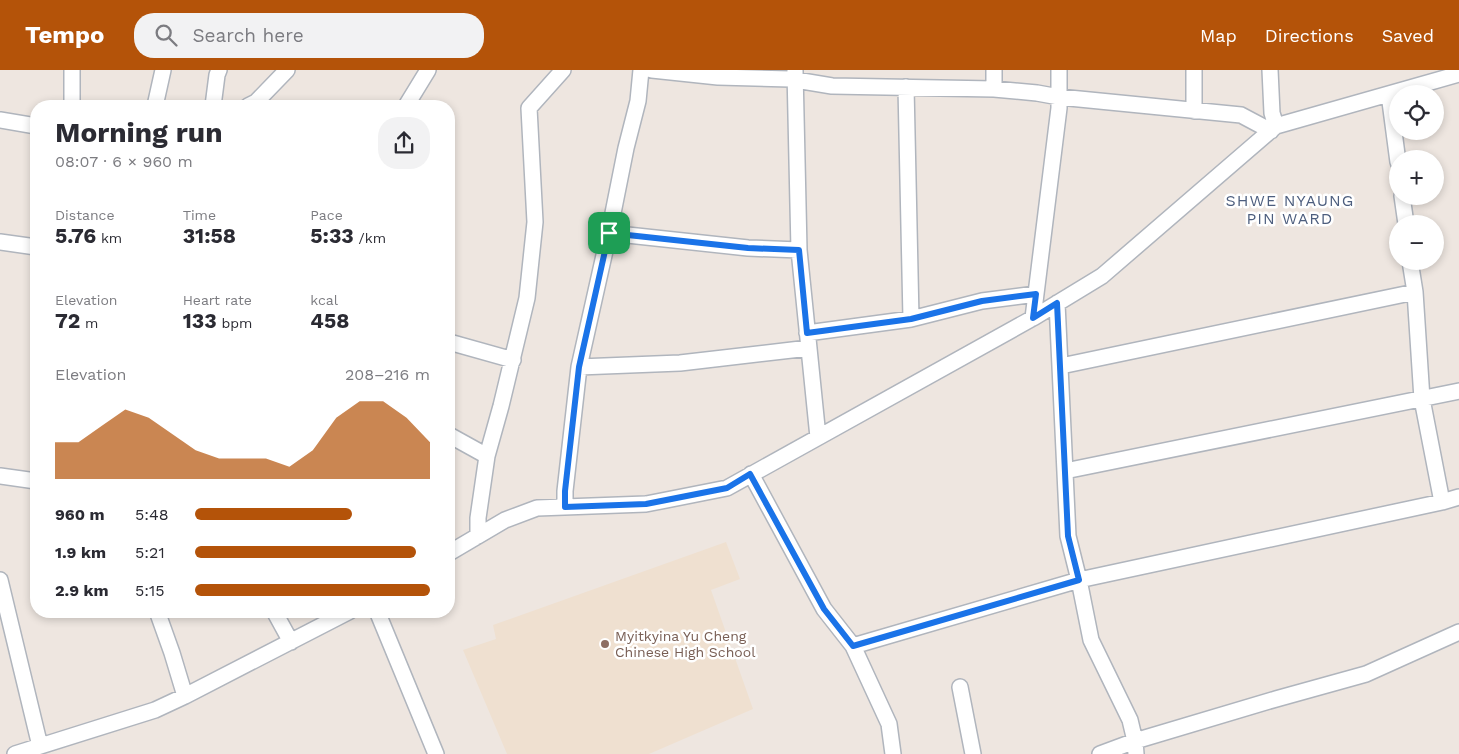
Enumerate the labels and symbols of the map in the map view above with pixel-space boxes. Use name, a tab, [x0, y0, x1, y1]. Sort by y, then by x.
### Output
district label: SHWE NYAUNG PIN WARD	[1226, 191, 1354, 228]
pin	[588, 212, 630, 254]
place label: Myitkyina Yu Cheng Chinese High School	[615, 628, 756, 660]
marker: Myitkyina Yu Cheng Chinese High School	[599, 638, 611, 650]

